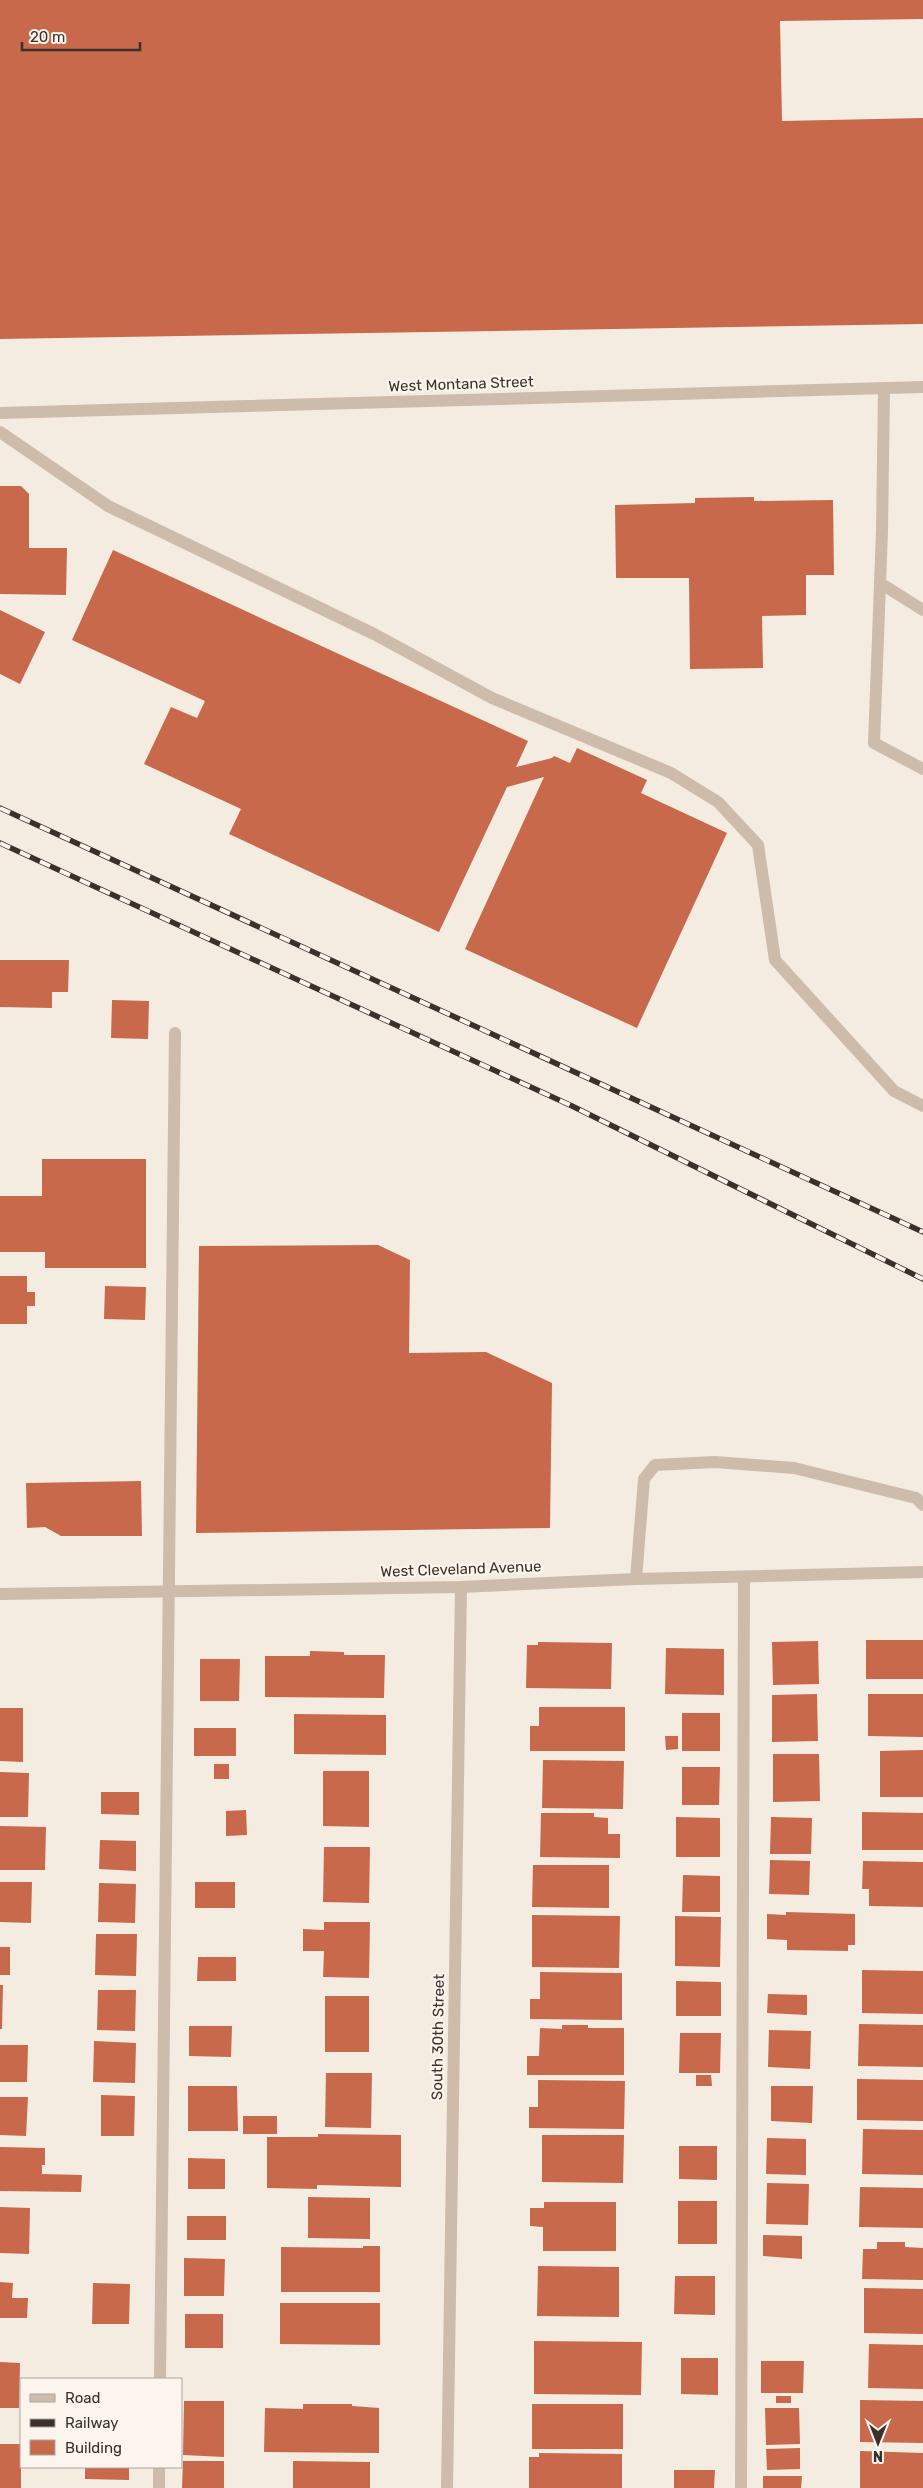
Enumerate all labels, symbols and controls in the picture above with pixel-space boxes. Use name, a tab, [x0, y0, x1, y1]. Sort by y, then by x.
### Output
scale bar	[22, 20, 140, 52]
text: 20 m	[30, 28, 65, 46]
street label: West Montana Street	[388, 372, 534, 396]
street label: West Cleveland Avenue	[380, 1557, 542, 1581]
street label: South 30th Street	[428, 1974, 448, 2100]
legend	[20, 2378, 182, 2468]
text: Road	[65, 2389, 101, 2407]
text: Railway	[65, 2414, 119, 2432]
north arrow	[853, 2418, 903, 2468]
text: Building	[65, 2439, 122, 2457]
text: N	[873, 2447, 883, 2464]

